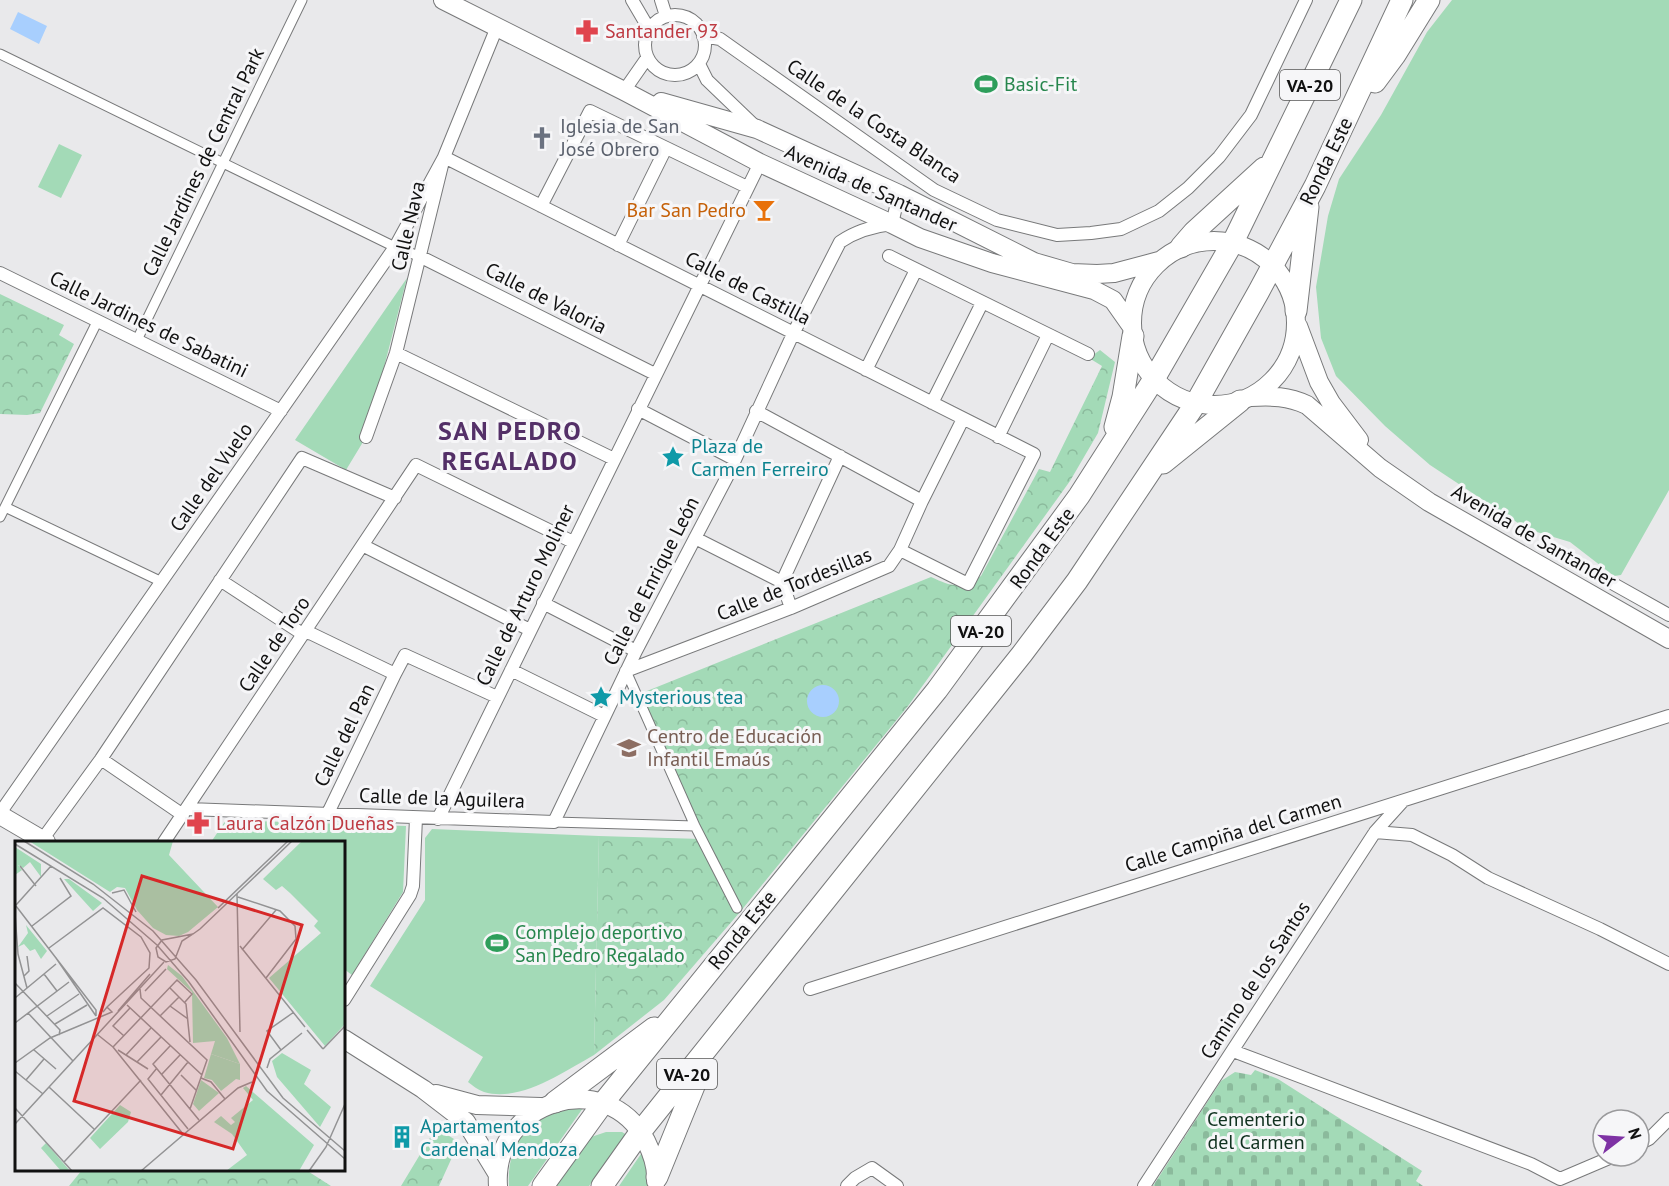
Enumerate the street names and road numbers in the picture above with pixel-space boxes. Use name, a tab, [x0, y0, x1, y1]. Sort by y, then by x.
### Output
street label: Calle Jardines de Central Park	[136, 43, 270, 281]
street label: Calle de la Costa Blanca	[782, 53, 966, 189]
road number: VA-20	[1280, 70, 1340, 100]
street label: Ronda Este	[1294, 113, 1358, 209]
street label: Avenida de Santander	[781, 138, 961, 238]
street label: Calle Nava	[385, 179, 431, 273]
street label: Calle de Castilla	[681, 245, 815, 331]
street label: Calle de Valoria	[481, 256, 611, 340]
street label: Calle Jardines de Sabatini	[45, 265, 253, 383]
street label: Calle del Vuelo	[164, 417, 258, 537]
street label: Avenida de Santander	[1447, 478, 1621, 594]
street label: Calle de Enrique León	[597, 492, 705, 670]
street label: Calle de Arturo Moliner	[470, 500, 580, 690]
street label: Ronda Este	[1004, 502, 1080, 594]
street label: Calle de Tordesillas	[713, 541, 875, 627]
street label: Calle de Toro	[232, 591, 316, 697]
road number: VA-20	[951, 616, 1011, 646]
street label: Calle del Pan	[308, 679, 380, 791]
street label: Calle de la Aguilera	[359, 782, 525, 814]
street label: Calle Campiña del Carmen	[1122, 788, 1344, 878]
street label: Ronda Este	[702, 885, 782, 975]
street label: Camino de los Santos	[1194, 896, 1316, 1064]
road number: VA-20	[657, 1059, 717, 1089]

